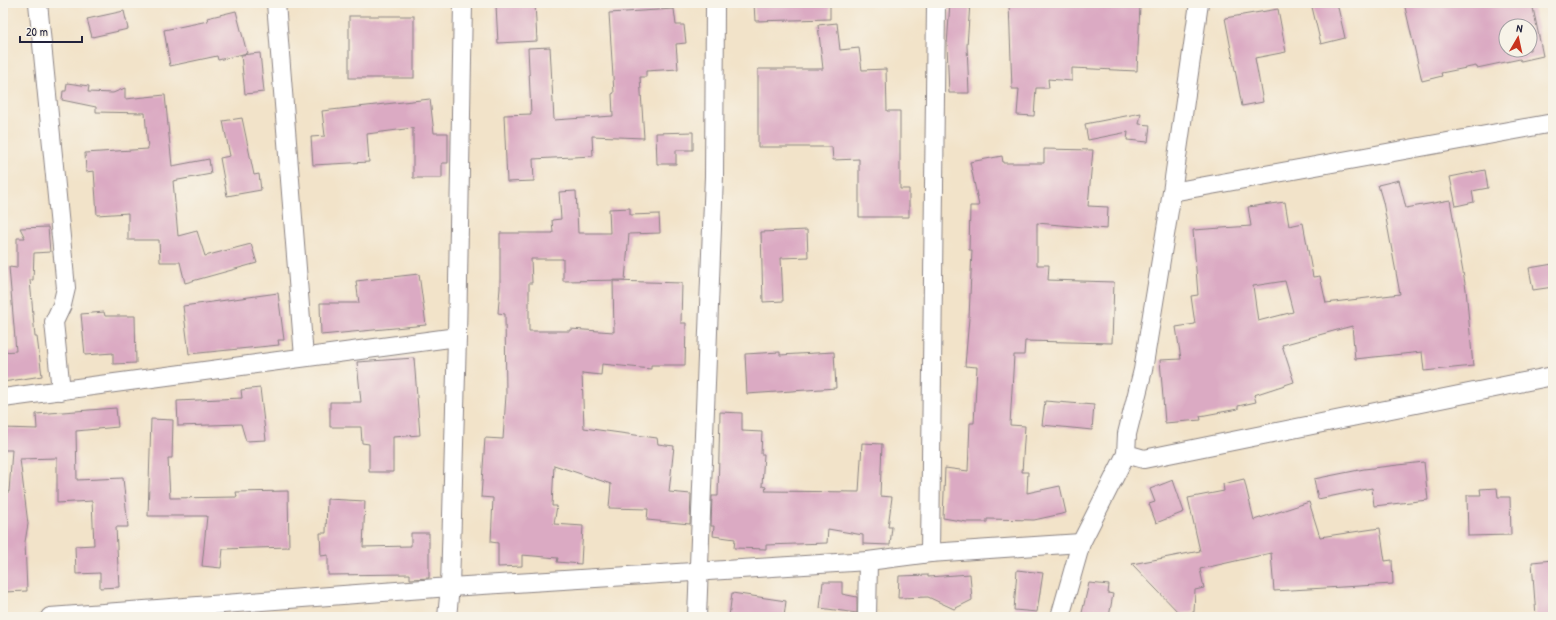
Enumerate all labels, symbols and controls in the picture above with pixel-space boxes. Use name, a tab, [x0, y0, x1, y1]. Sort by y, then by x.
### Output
scale bar	[20, 18, 82, 44]
north arrow	[1498, 18, 1538, 58]
text: N	[1516, 21, 1524, 36]
text: 20 m	[26, 23, 48, 40]

